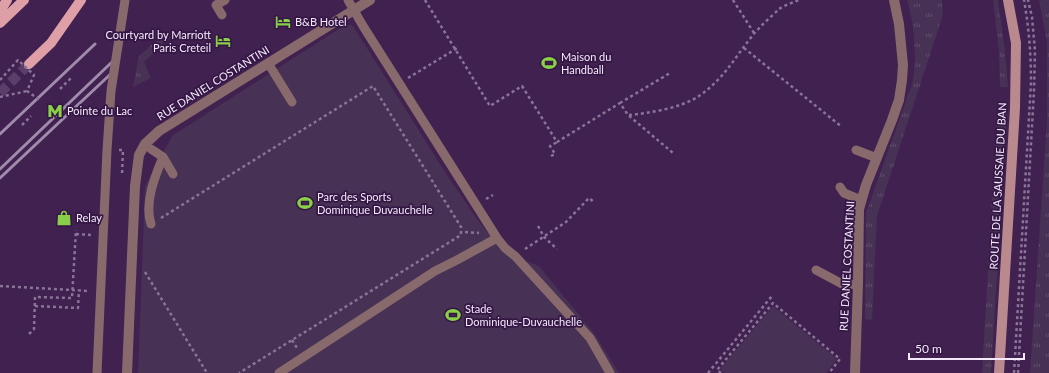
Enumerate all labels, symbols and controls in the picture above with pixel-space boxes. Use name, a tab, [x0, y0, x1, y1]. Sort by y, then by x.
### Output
hotel icon: B&B Hotel	[274, 13, 292, 31]
place label: B&B Hotel	[295, 15, 347, 28]
place label: Courtyard by Marriott Paris Creteil	[106, 28, 211, 54]
hotel icon: Courtyard by Marriott Paris Creteil	[214, 32, 232, 50]
street label: RUE DANIEL COSTANTINI	[154, 43, 271, 123]
place label: Maison du Handball	[561, 50, 611, 76]
sports icon: Maison du Handball	[540, 54, 558, 72]
metro station icon: Pointe du Lac	[46, 102, 64, 120]
street label: ROUTE DE LA SAUSSAIE DU BAN	[987, 102, 1008, 270]
place label: Pointe du Lac	[67, 104, 132, 117]
place label: Parc des Sports Dominique Duvauchelle	[317, 190, 433, 216]
sports icon: Parc des Sports Dominique Duvauchelle	[296, 194, 314, 212]
street label: RUE DANIEL COSTANTINI	[837, 201, 856, 331]
shop icon: Relay	[55, 209, 73, 227]
place label: Relay	[76, 211, 102, 224]
place label: Stade Dominique-Duvauchelle	[465, 302, 582, 328]
sports icon: Stade Dominique-Duvauchelle	[444, 306, 462, 324]
scale bar	[909, 335, 1024, 361]
text: 50 m	[915, 341, 942, 356]

